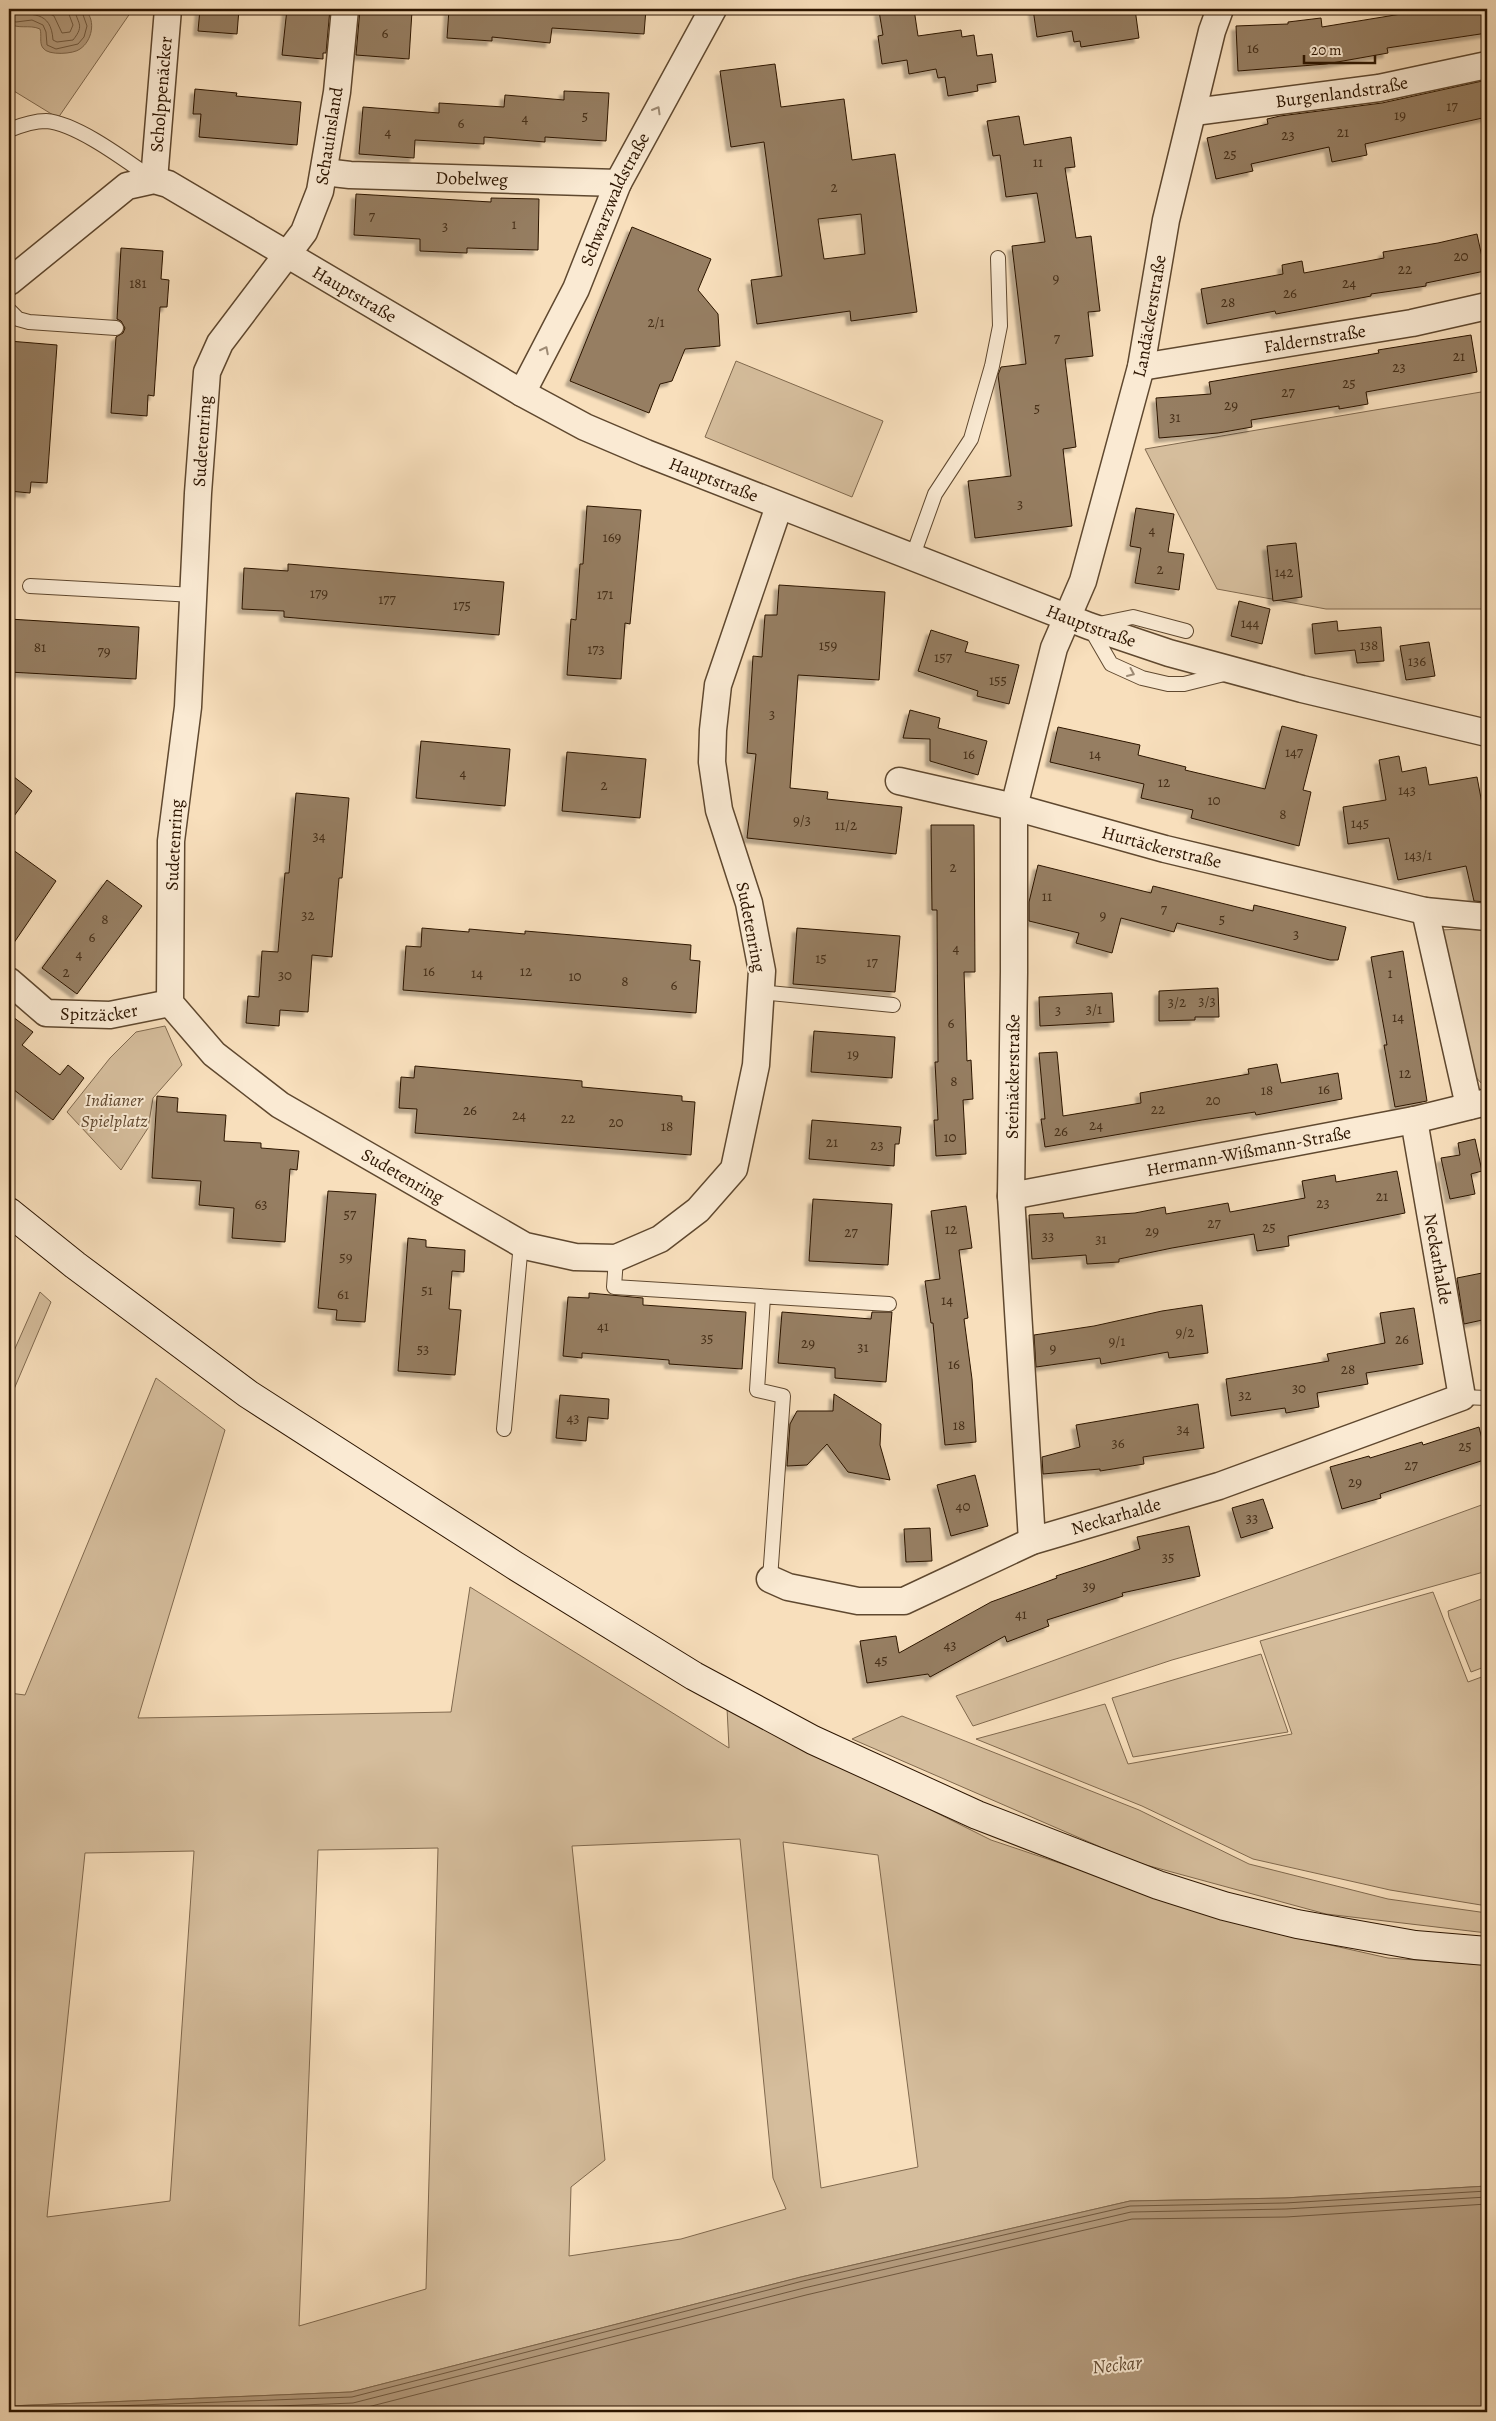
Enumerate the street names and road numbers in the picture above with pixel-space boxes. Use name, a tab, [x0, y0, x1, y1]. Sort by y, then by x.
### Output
street label: Scholppenäcker	[144, 35, 178, 153]
street label: Burgenlandstraße	[1274, 70, 1410, 113]
street label: Schauinsland	[309, 85, 349, 187]
street label: Schwarzwaldstraße	[574, 128, 655, 269]
street label: Dobelweg	[435, 166, 508, 192]
street label: Landäckerstraße	[1127, 253, 1172, 380]
street label: Hauptstraße	[308, 260, 401, 328]
street label: Faldernstraße	[1262, 319, 1367, 359]
street label: Sudetenring	[187, 394, 217, 488]
street label: Hauptstraße	[666, 451, 762, 508]
street label: Hauptstraße	[1043, 599, 1139, 653]
street label: Sudetenring	[160, 799, 188, 891]
street label: Hurtäckerstraße	[1099, 820, 1224, 874]
street label: Sudetenring	[730, 880, 772, 974]
street label: Spitzäcker	[60, 998, 140, 1027]
street label: Steinäckerstraße	[1000, 1014, 1025, 1139]
street label: Hermann-Wißmann-Straße	[1144, 1120, 1353, 1182]
street label: Sudetenring	[357, 1142, 449, 1209]
street label: Neckarhalde	[1418, 1211, 1458, 1307]
street label: Neckarhalde	[1068, 1492, 1164, 1541]

